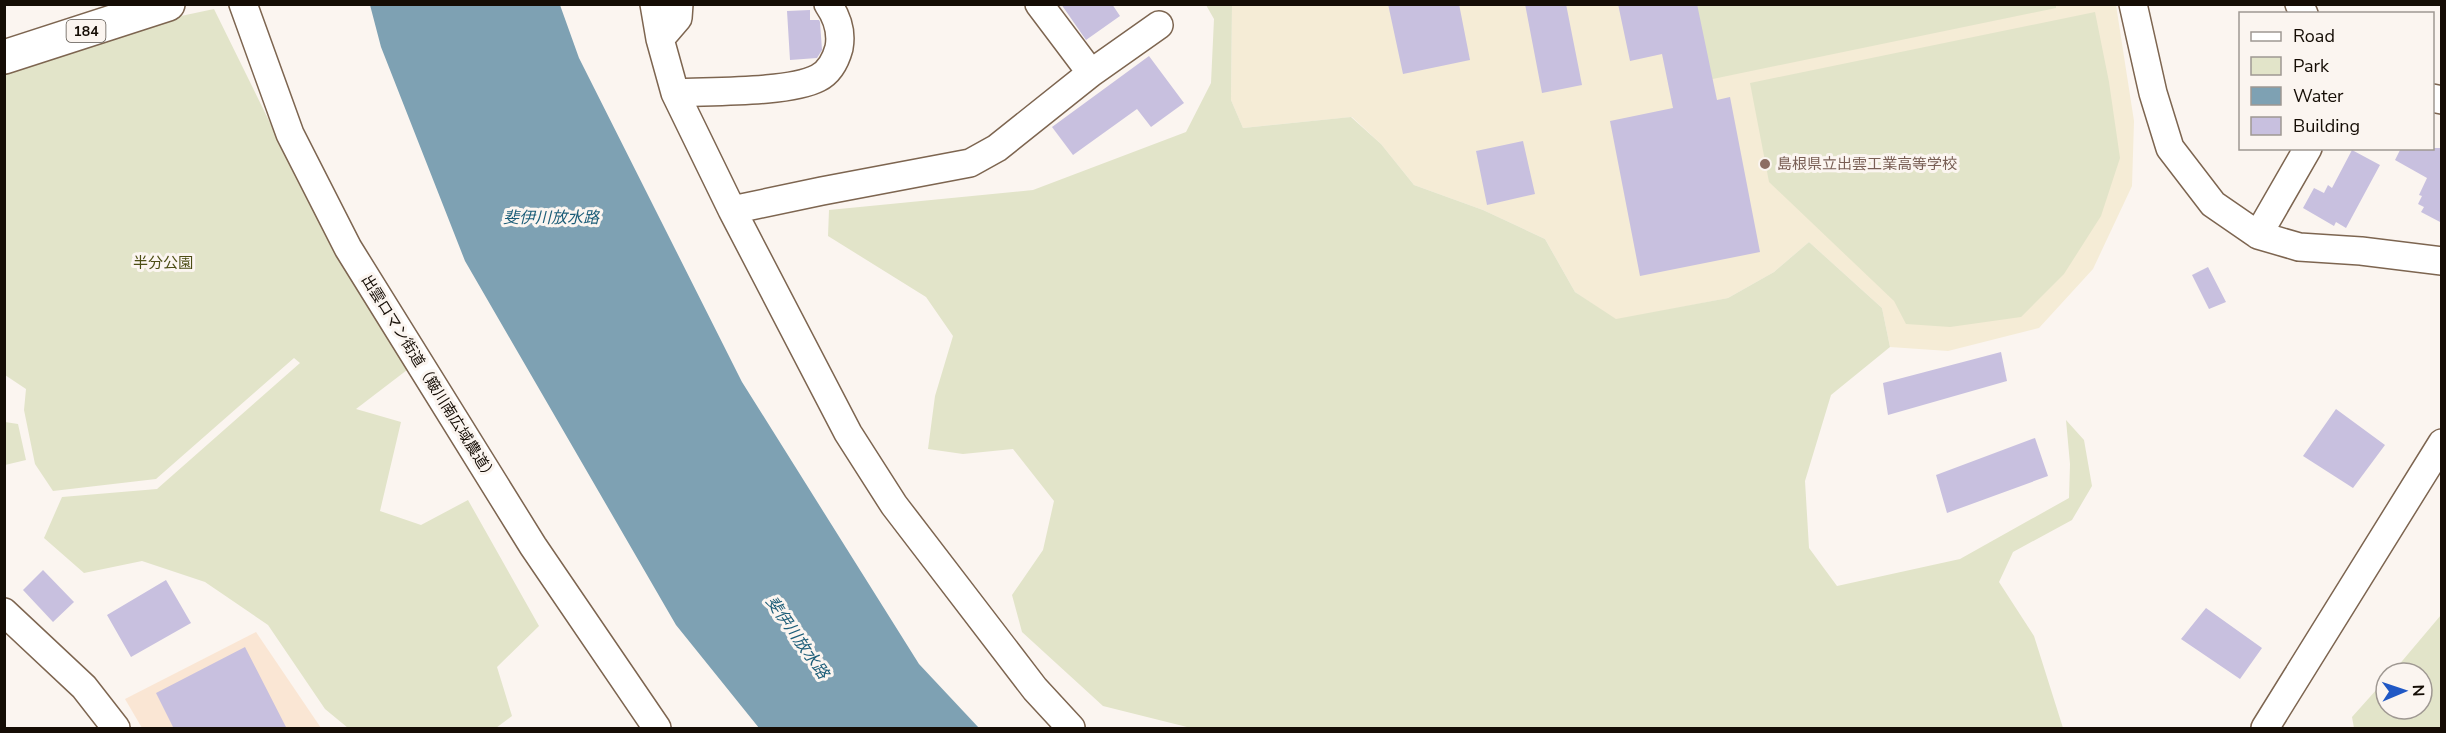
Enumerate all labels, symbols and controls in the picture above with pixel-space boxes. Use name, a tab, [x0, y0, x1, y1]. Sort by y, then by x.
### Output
legend	[2239, 12, 2434, 150]
road number: 184	[66, 20, 106, 42]
text: Road	[2293, 24, 2335, 48]
text: Park	[2293, 54, 2330, 78]
text: Water	[2293, 84, 2344, 108]
text: Building	[2293, 114, 2360, 138]
place label: 島根県立出雲工業高等学校	[1777, 154, 1957, 174]
marker: 島根県立出雲工業高等学校	[1758, 157, 1772, 171]
water label: 斐伊川放水路	[503, 207, 601, 229]
park label: 半分公園	[133, 253, 193, 273]
street label: 出雲ロマン街道（簸川南広域農道）	[357, 271, 501, 485]
water label: 斐伊川放水路	[761, 592, 835, 685]
north arrow	[2374, 661, 2434, 721]
text: N	[2407, 684, 2429, 697]

